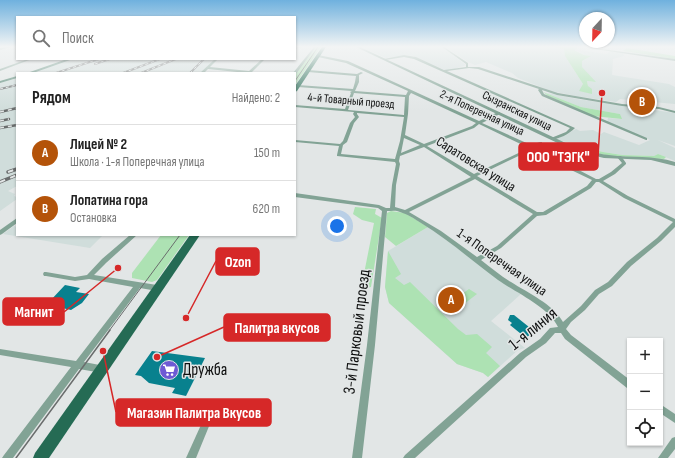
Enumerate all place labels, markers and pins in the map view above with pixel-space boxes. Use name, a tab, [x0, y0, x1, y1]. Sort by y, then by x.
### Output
pin: B	[629, 87, 655, 117]
callout: ООО "ТЭГК"	[519, 143, 598, 170]
callout: Ozon	[216, 248, 259, 275]
pin: A	[438, 285, 464, 315]
callout: Магнит	[3, 298, 64, 325]
callout: Палитра вкусов	[224, 314, 330, 341]
supermarket icon: Дружба	[158, 359, 180, 381]
place label: Дружба	[183, 360, 227, 380]
callout: Магазин Палитра Вкусов	[116, 399, 271, 426]

